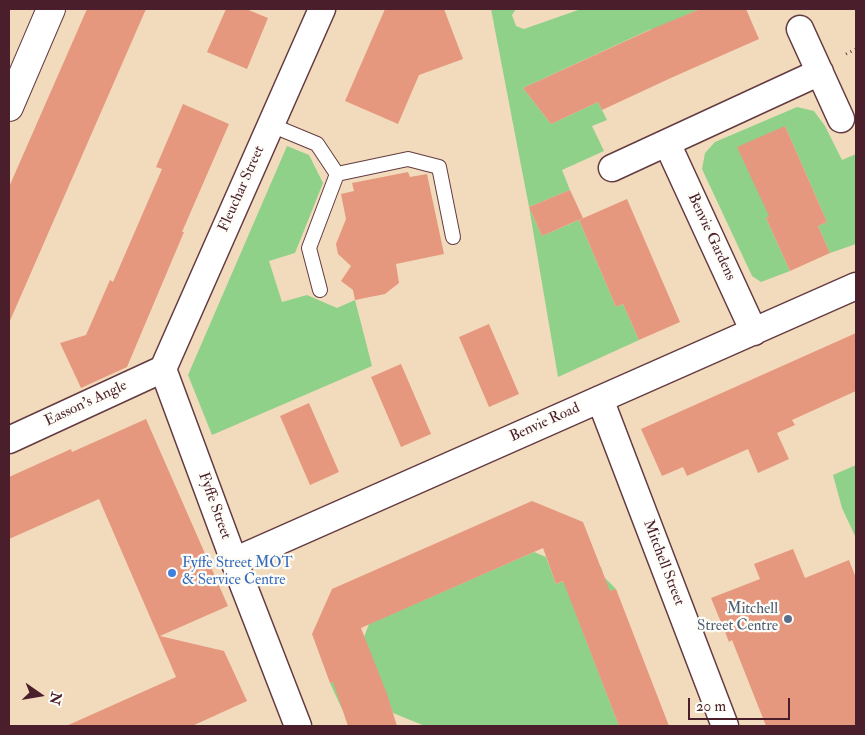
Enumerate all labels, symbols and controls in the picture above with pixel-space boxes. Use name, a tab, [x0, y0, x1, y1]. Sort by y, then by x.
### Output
street label: Fleuchar Street	[215, 143, 269, 235]
street label: Benvie Gardens	[683, 190, 739, 284]
street label: Easson's Angle	[42, 377, 130, 431]
street label: Benvie Road	[507, 400, 583, 446]
street label: Fyffe Street	[194, 470, 234, 542]
street label: Mitchell Street	[638, 518, 688, 608]
place label: Fyffe Street MOT & Service Centre	[182, 555, 293, 590]
marker: Fyffe Street MOT & Service Centre	[166, 567, 178, 579]
place label: Mitchell Street Centre	[697, 601, 778, 636]
marker: Mitchell Street Centre	[782, 613, 794, 625]
north arrow	[15, 670, 65, 720]
scale bar	[690, 688, 792, 720]
text: N	[45, 690, 65, 707]
text: 20 m	[696, 697, 726, 716]

